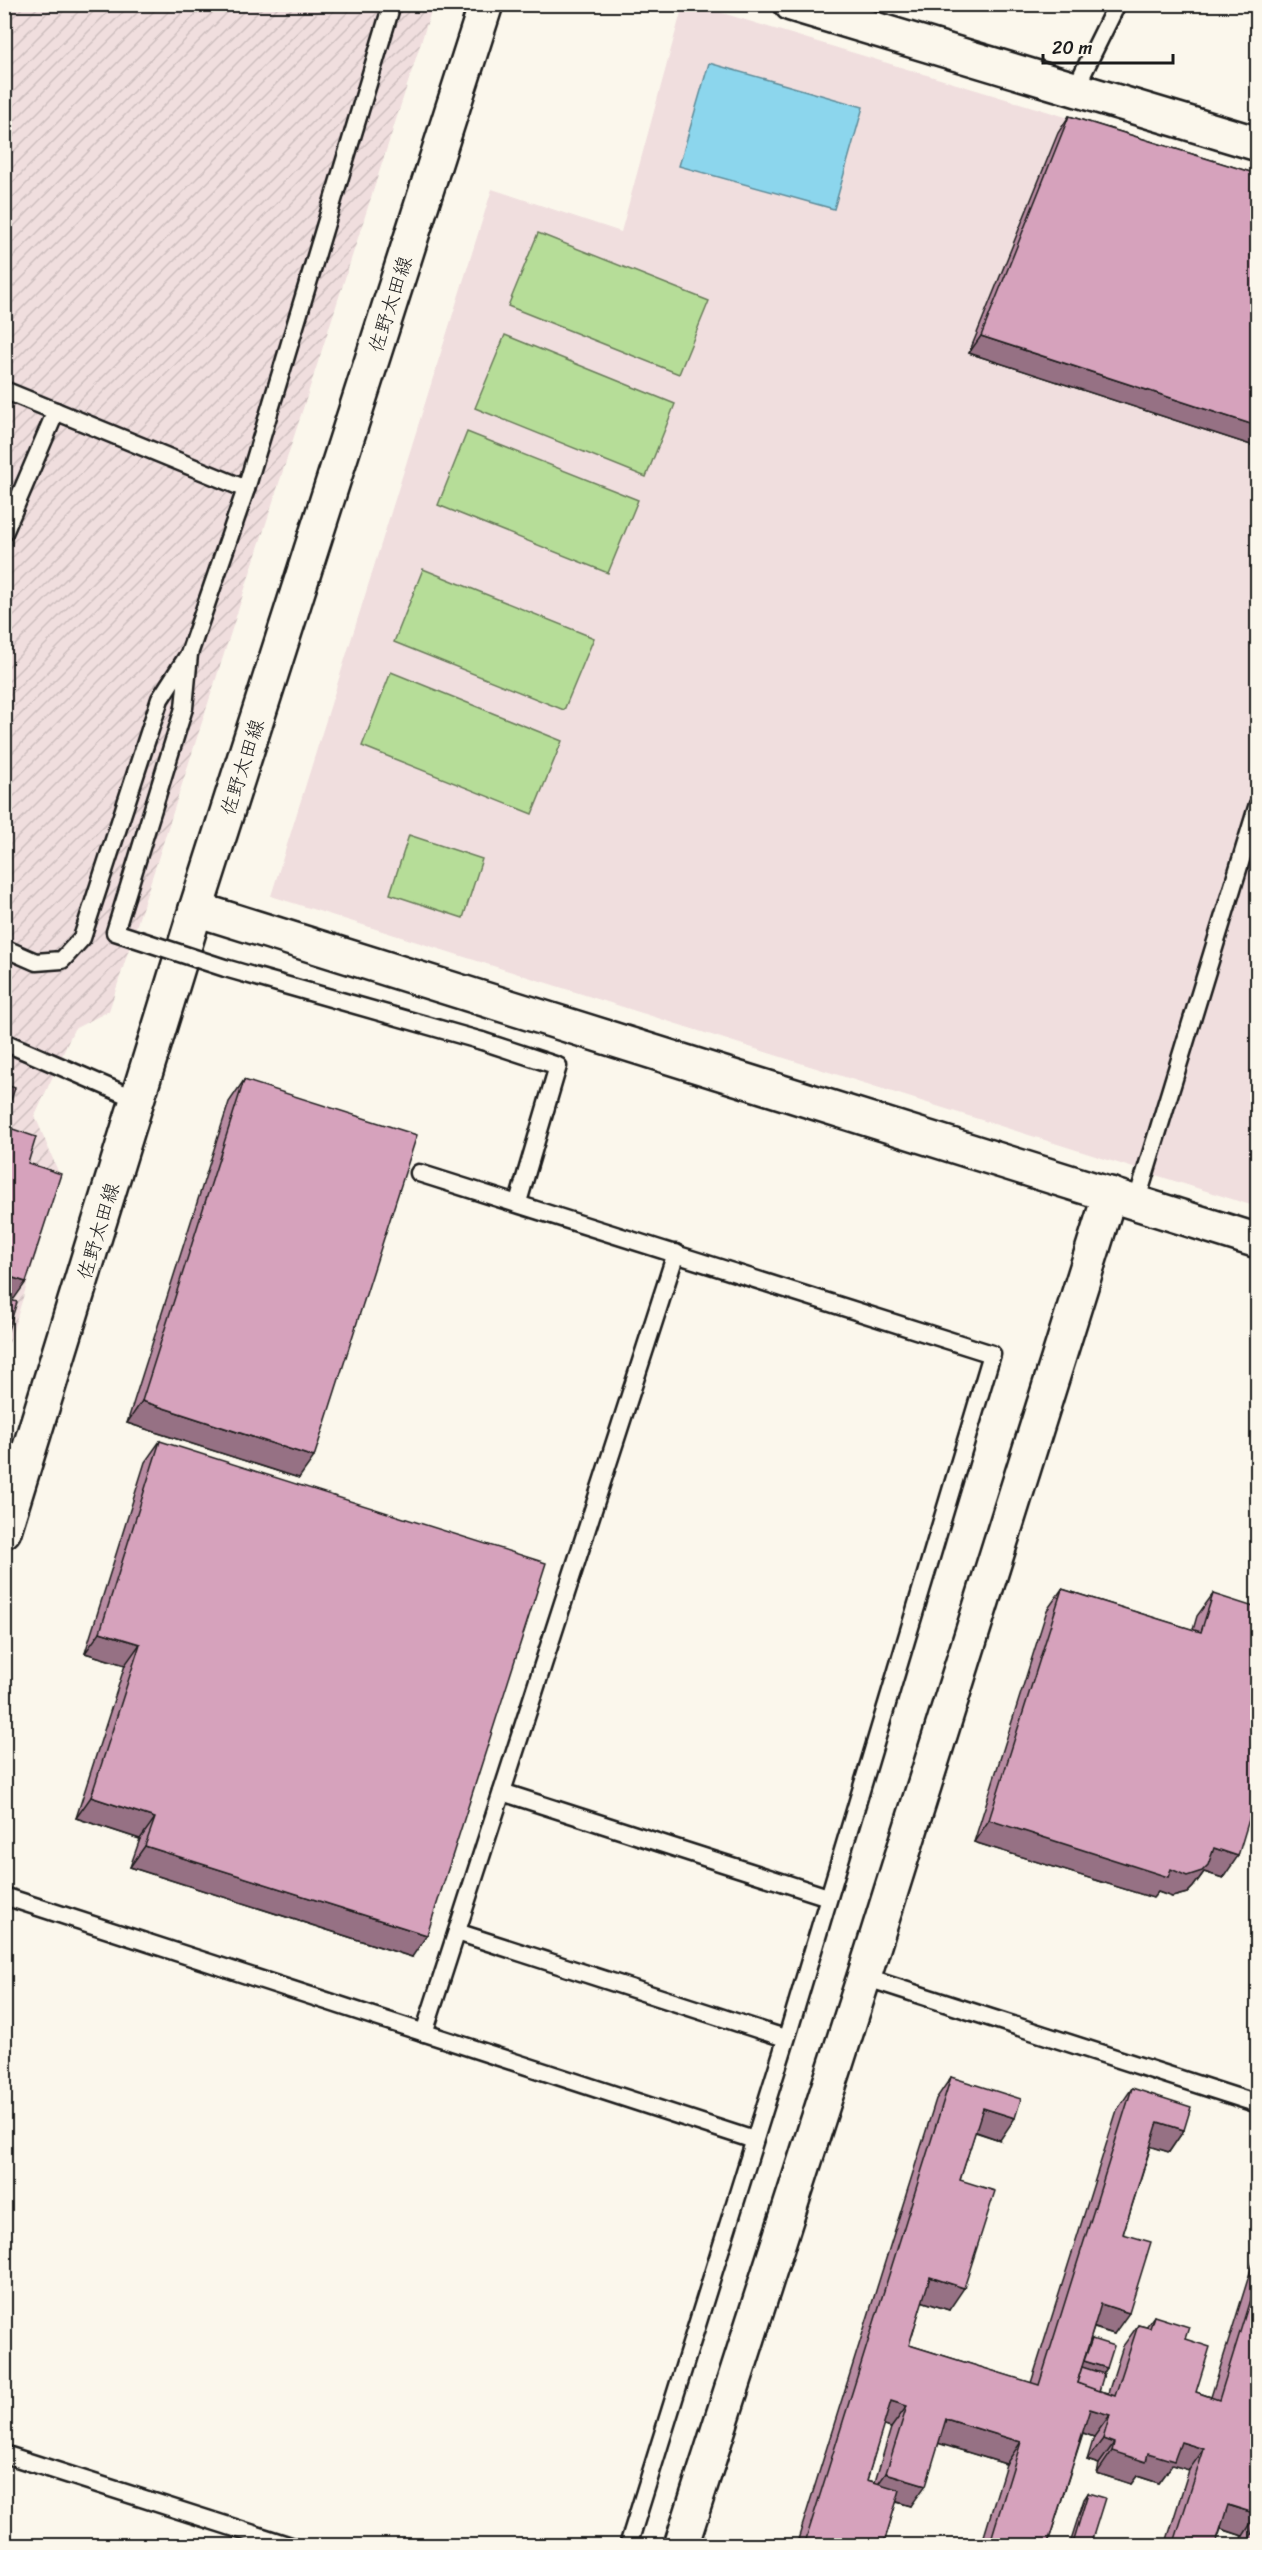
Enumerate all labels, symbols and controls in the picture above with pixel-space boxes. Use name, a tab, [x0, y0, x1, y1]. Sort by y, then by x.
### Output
scale bar	[1043, 27, 1174, 65]
text: 20 m	[1052, 32, 1092, 64]
street label: 佐野太田線	[358, 251, 423, 357]
street label: 佐野太田線	[210, 714, 275, 820]
street label: 佐野太田線	[67, 1178, 130, 1284]

